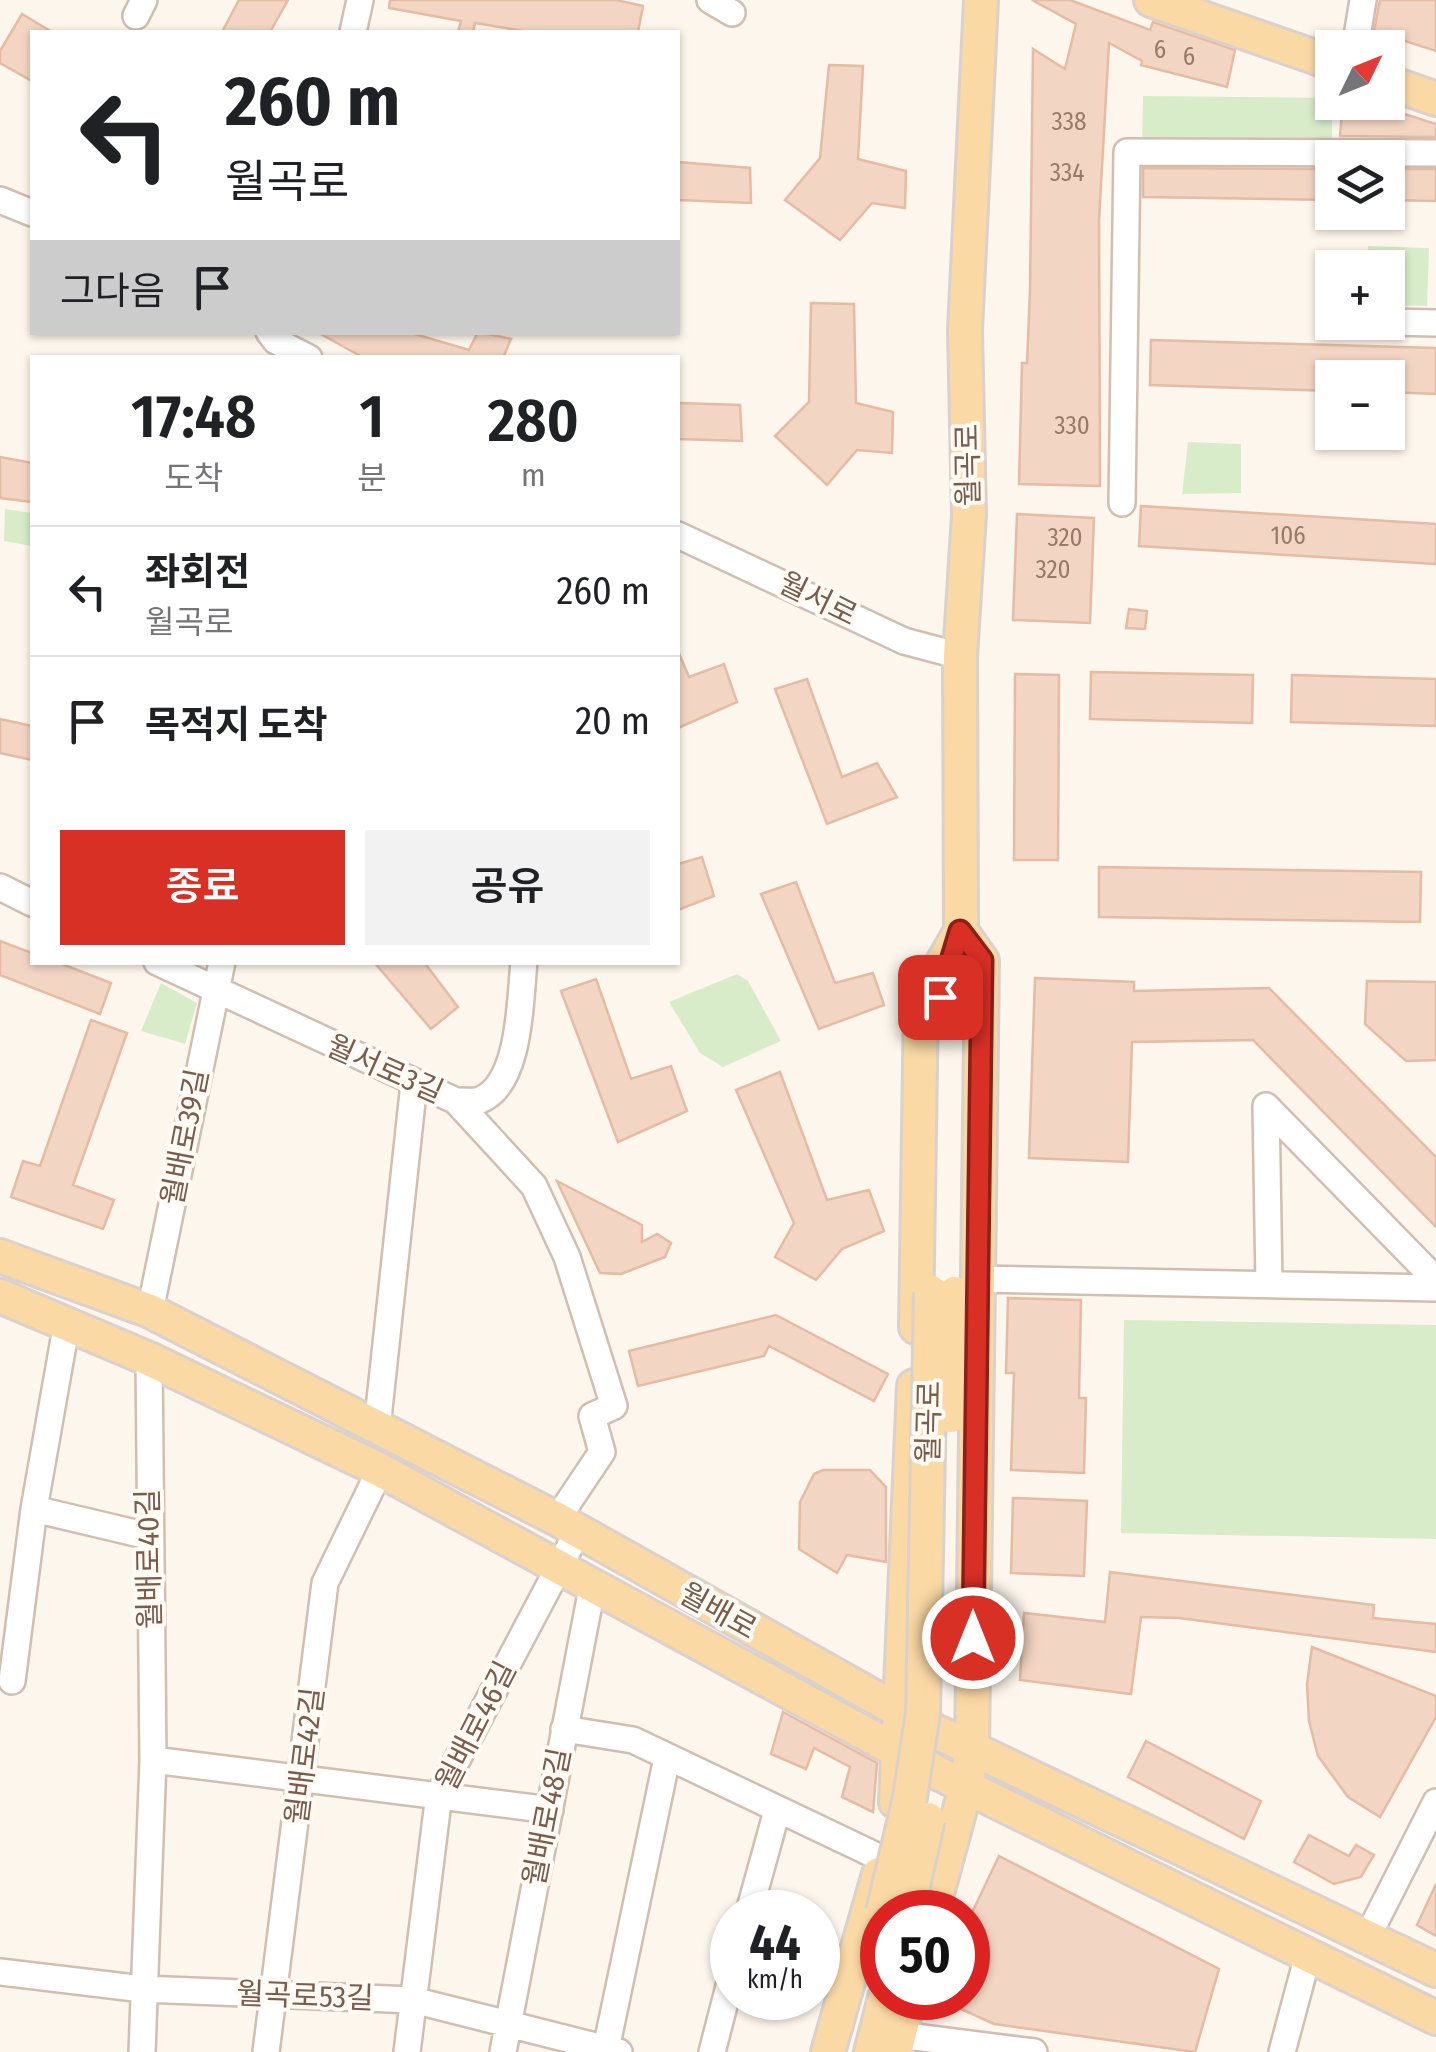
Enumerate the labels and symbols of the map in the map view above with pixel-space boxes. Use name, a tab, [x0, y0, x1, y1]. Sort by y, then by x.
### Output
north arrow	[1315, 30, 1405, 120]
house number: 6	[1154, 35, 1166, 65]
house number: 6	[1183, 42, 1195, 72]
house number: 338	[1051, 107, 1087, 137]
house number: 334	[1050, 158, 1084, 188]
house number: 330	[1054, 411, 1090, 441]
street label: 월곡로	[949, 423, 987, 507]
house number: 106	[1270, 521, 1306, 551]
house number: 320	[1047, 523, 1083, 553]
house number: 320	[1035, 555, 1071, 585]
street label: 월서로	[773, 565, 863, 633]
pin	[898, 955, 983, 1040]
street label: 월서로3길	[321, 1027, 449, 1111]
street label: 월배로39길	[154, 1066, 216, 1208]
street label: 월곡로	[910, 1380, 948, 1464]
street label: 월배로40길	[130, 1488, 168, 1630]
street label: 월배로	[673, 1575, 763, 1647]
position arrow	[921, 1586, 1025, 1690]
street label: 월배로46길	[428, 1656, 524, 1796]
street label: 월배로42길	[279, 1685, 331, 1827]
street label: 월배로48길	[516, 1745, 578, 1889]
speed limit sign: 50	[860, 1890, 990, 2020]
street label: 월곡로53길	[236, 1976, 374, 2016]

